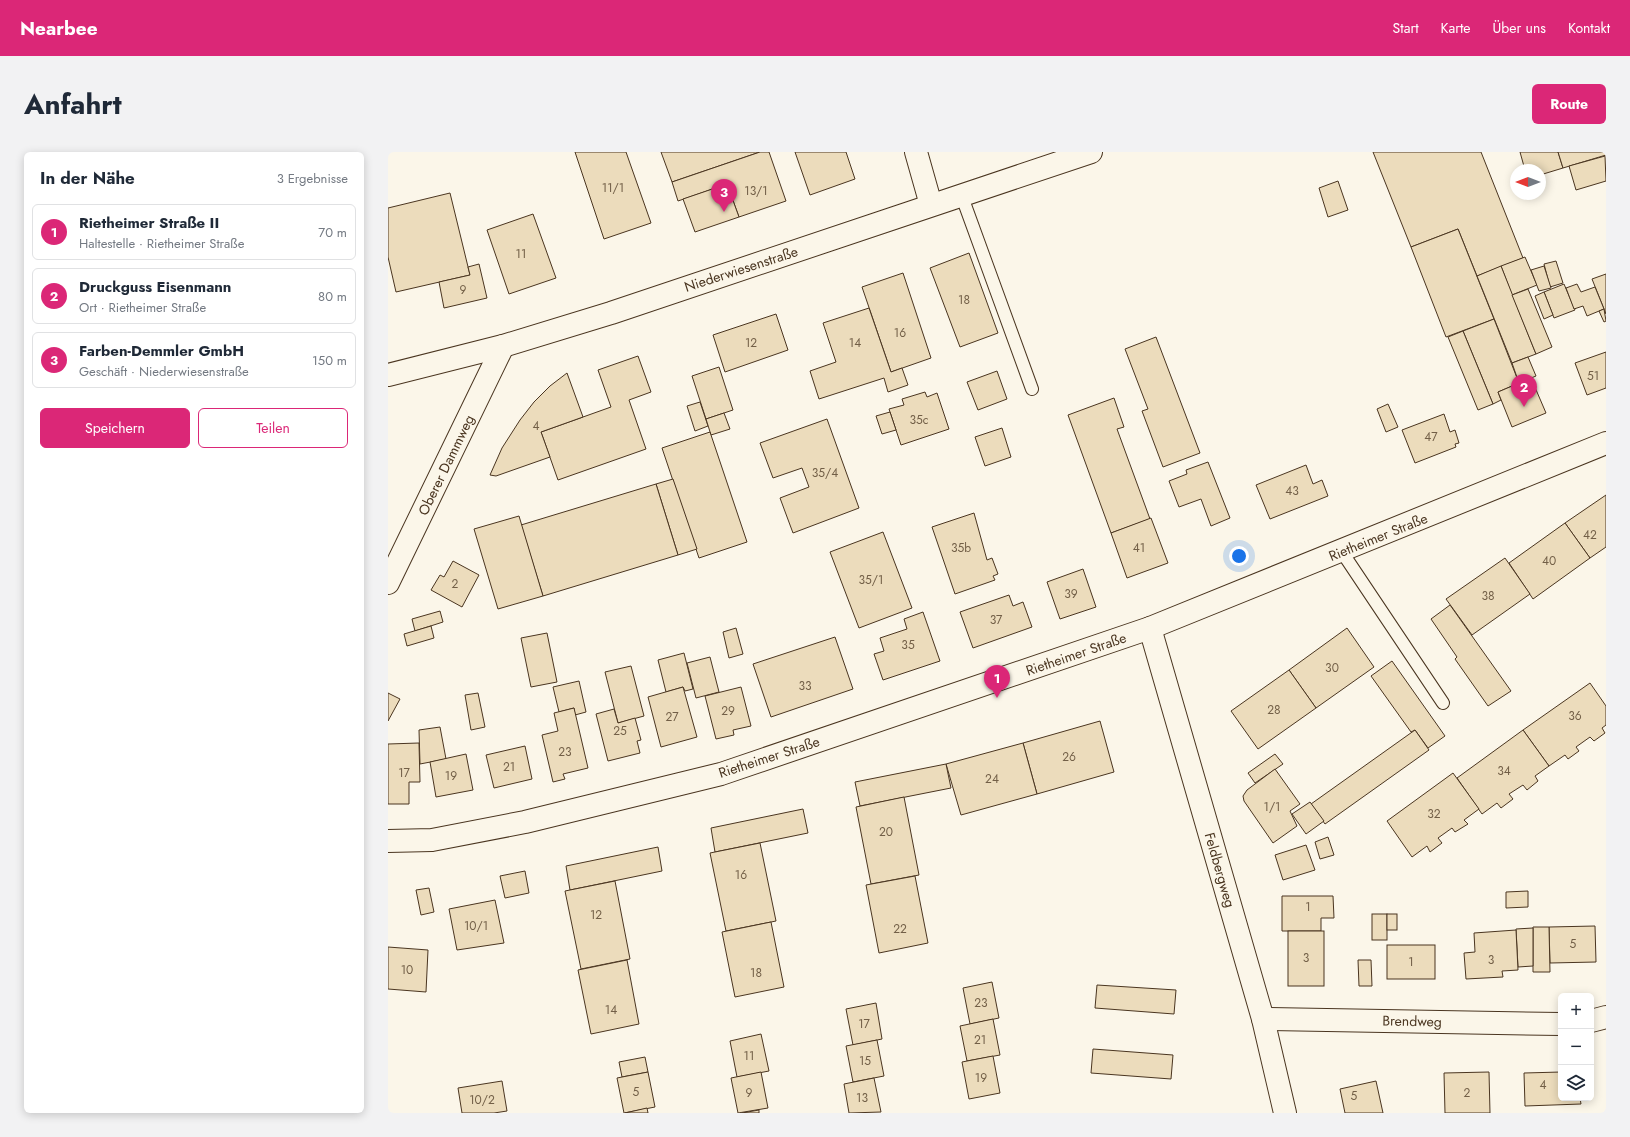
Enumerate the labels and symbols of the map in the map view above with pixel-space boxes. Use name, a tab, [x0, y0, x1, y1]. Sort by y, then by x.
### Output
north arrow	[1510, 164, 1546, 200]
house number: 11/1	[602, 179, 624, 197]
pin: 3	[711, 179, 737, 212]
house number: 13/1	[744, 182, 768, 200]
street label: Niederwiesenstraße	[682, 241, 800, 297]
house number: 11	[516, 245, 526, 263]
house number: 9	[460, 281, 467, 299]
house number: 18	[958, 291, 970, 309]
house number: 16	[894, 324, 906, 342]
house number: 12	[745, 334, 757, 352]
house number: 14	[849, 334, 861, 352]
house number: 51	[1587, 367, 1599, 385]
pin: 2	[1511, 374, 1537, 407]
street label: Oberer Dammweg	[413, 411, 479, 519]
house number: 35c	[909, 411, 929, 429]
house number: 4	[533, 417, 540, 435]
house number: 47	[1424, 428, 1438, 446]
house number: 35/4	[812, 464, 838, 482]
house number: 43	[1285, 482, 1299, 500]
street label: Rietheimer Straße	[1326, 508, 1430, 566]
house number: 42	[1583, 526, 1597, 544]
house number: 35b	[951, 539, 971, 557]
house number: 41	[1133, 539, 1145, 557]
your location	[1229, 546, 1249, 566]
house number: 40	[1542, 552, 1556, 570]
house number: 35/1	[859, 571, 883, 589]
house number: 2	[452, 575, 459, 593]
house number: 39	[1064, 585, 1078, 603]
house number: 38	[1481, 587, 1495, 605]
house number: 37	[990, 611, 1003, 629]
street label: Rietheimer Straße	[1023, 627, 1129, 681]
house number: 35	[901, 636, 915, 654]
house number: 30	[1325, 659, 1339, 677]
pin: 1	[984, 665, 1010, 698]
house number: 33	[798, 677, 812, 695]
house number: 28	[1267, 701, 1281, 719]
house number: 29	[721, 702, 735, 720]
house number: 36	[1568, 707, 1582, 725]
house number: 27	[665, 708, 679, 726]
house number: 25	[613, 722, 627, 740]
street label: Rietheimer Straße	[716, 731, 822, 783]
house number: 23	[558, 743, 572, 761]
house number: 26	[1062, 748, 1076, 766]
house number: 21	[503, 758, 515, 776]
house number: 34	[1497, 762, 1511, 780]
house number: 17	[398, 764, 411, 782]
house number: 19	[445, 767, 457, 785]
house number: 24	[985, 770, 999, 788]
house number: 1/1	[1264, 798, 1280, 816]
house number: 32	[1427, 805, 1441, 823]
house number: 20	[879, 823, 893, 841]
street label: Feldbergweg	[1200, 830, 1240, 910]
house number: 16	[735, 866, 747, 884]
house number: 1	[1305, 898, 1311, 916]
house number: 12	[590, 906, 602, 924]
house number: 10/1	[464, 917, 488, 935]
house number: 22	[893, 920, 907, 938]
house number: 5	[1570, 935, 1577, 953]
house number: 3	[1303, 949, 1310, 967]
house number: 3	[1488, 951, 1495, 969]
house number: 1	[1408, 953, 1414, 971]
house number: 10	[401, 961, 413, 979]
house number: 18	[750, 964, 762, 982]
house number: 23	[974, 994, 988, 1012]
house number: 14	[605, 1001, 617, 1019]
street label: Brendweg	[1382, 1010, 1442, 1032]
house number: 17	[858, 1015, 871, 1033]
house number: 21	[974, 1031, 986, 1049]
house number: 11	[744, 1047, 754, 1065]
house number: 15	[859, 1052, 871, 1070]
house number: 19	[975, 1069, 987, 1087]
house number: 4	[1540, 1076, 1547, 1094]
house number: 5	[633, 1083, 640, 1101]
house number: 9	[746, 1084, 753, 1102]
house number: 2	[1464, 1084, 1471, 1102]
house number: 5	[1351, 1087, 1358, 1105]
house number: 13	[856, 1089, 868, 1107]
house number: 10/2	[469, 1091, 495, 1109]

